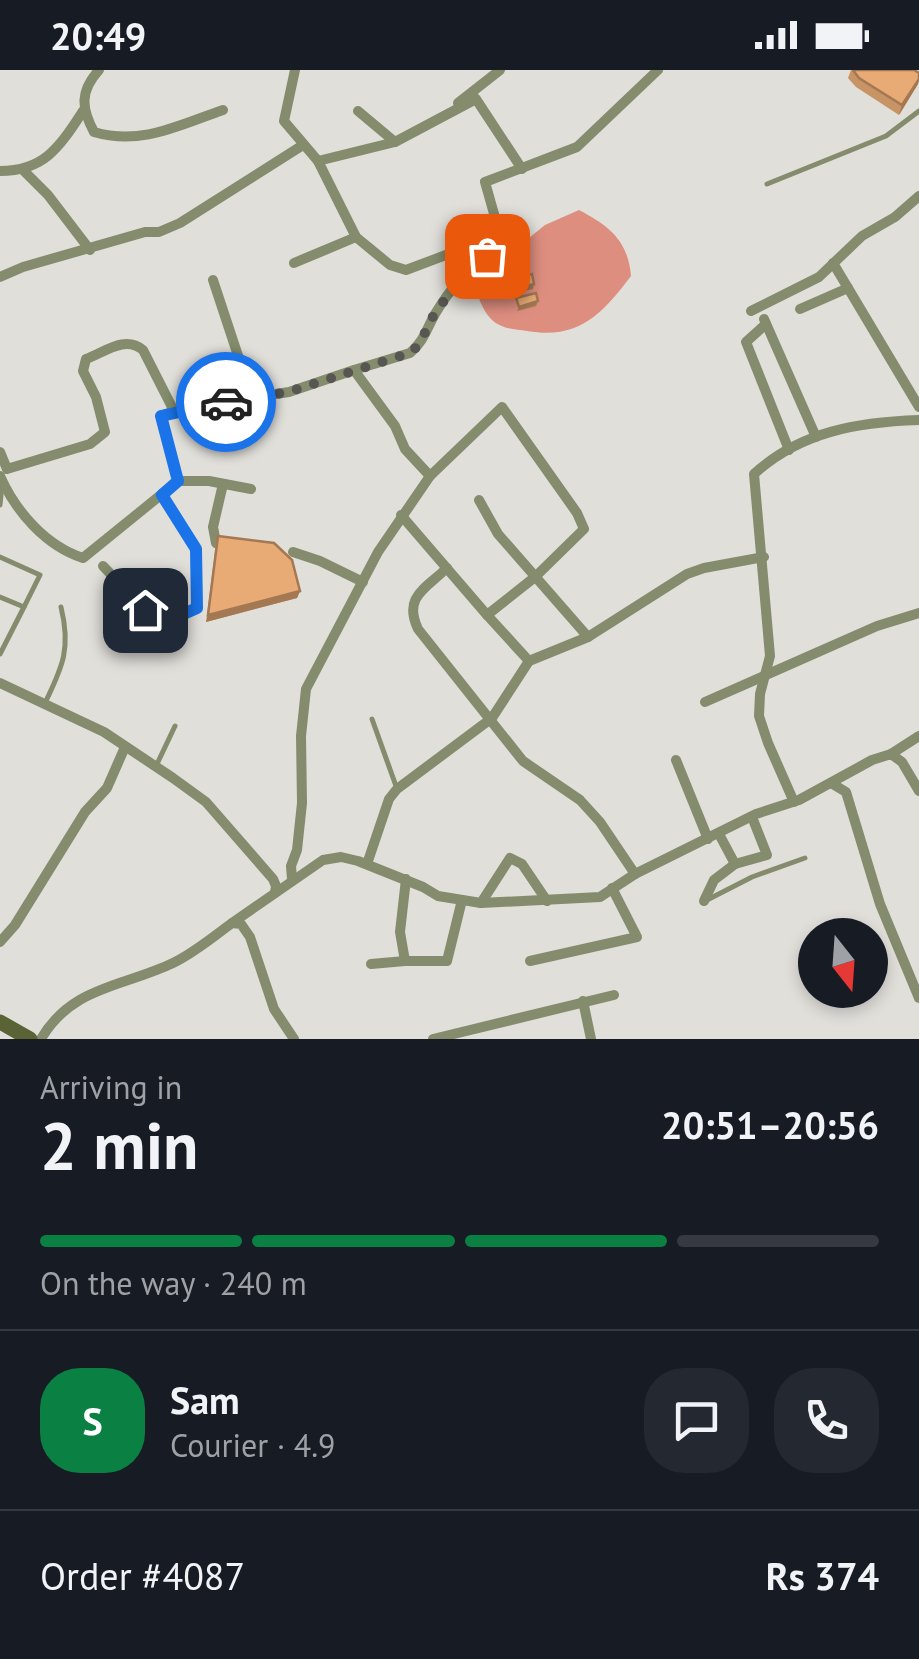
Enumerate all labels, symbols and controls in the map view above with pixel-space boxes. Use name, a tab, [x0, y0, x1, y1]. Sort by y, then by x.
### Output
text: 20:49	[50, 11, 146, 60]
pin	[445, 214, 530, 299]
icon: bag	[460, 229, 515, 284]
courier	[176, 352, 276, 452]
icon: car	[199, 375, 254, 430]
pin	[103, 568, 188, 653]
icon: home	[118, 583, 173, 638]
north arrow	[798, 918, 888, 1008]
map controls	[798, 918, 888, 1008]
text: Arriving in	[40, 1066, 182, 1108]
text: 20:51–20:56	[661, 1100, 879, 1149]
text: 2 min	[40, 1103, 199, 1187]
text: On the way · 240 m	[40, 1262, 307, 1304]
button: chat	[644, 1368, 749, 1473]
button: phone	[774, 1368, 879, 1473]
text: Sam	[170, 1375, 240, 1424]
text: S	[82, 1396, 103, 1445]
text: Courier · 4.9	[170, 1424, 336, 1466]
text: Order #4087	[40, 1551, 245, 1600]
text: Rs 374	[766, 1551, 879, 1600]

